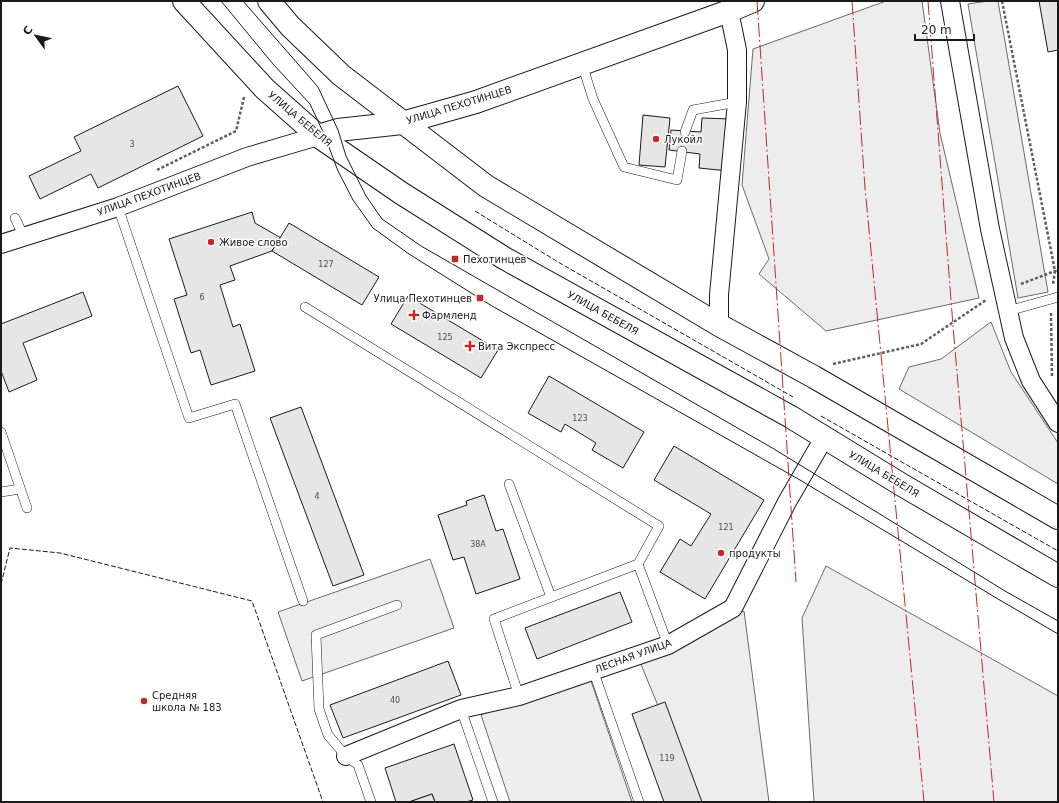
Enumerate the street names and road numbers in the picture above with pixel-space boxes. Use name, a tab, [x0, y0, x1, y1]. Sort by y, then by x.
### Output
street label: УЛИЦА ПЕХОТИНЦЕВ	[405, 84, 513, 126]
street label: УЛИЦА БЕБЕЛЯ	[266, 89, 334, 149]
street label: УЛИЦА ПЕХОТИНЦЕВ	[96, 170, 202, 218]
street label: УЛИЦА БЕБЕЛЯ	[565, 289, 641, 337]
street label: УЛИЦА БЕБЕЛЯ	[847, 449, 921, 499]
street label: ЛЕСНАЯ УЛИЦА	[593, 637, 673, 675]

